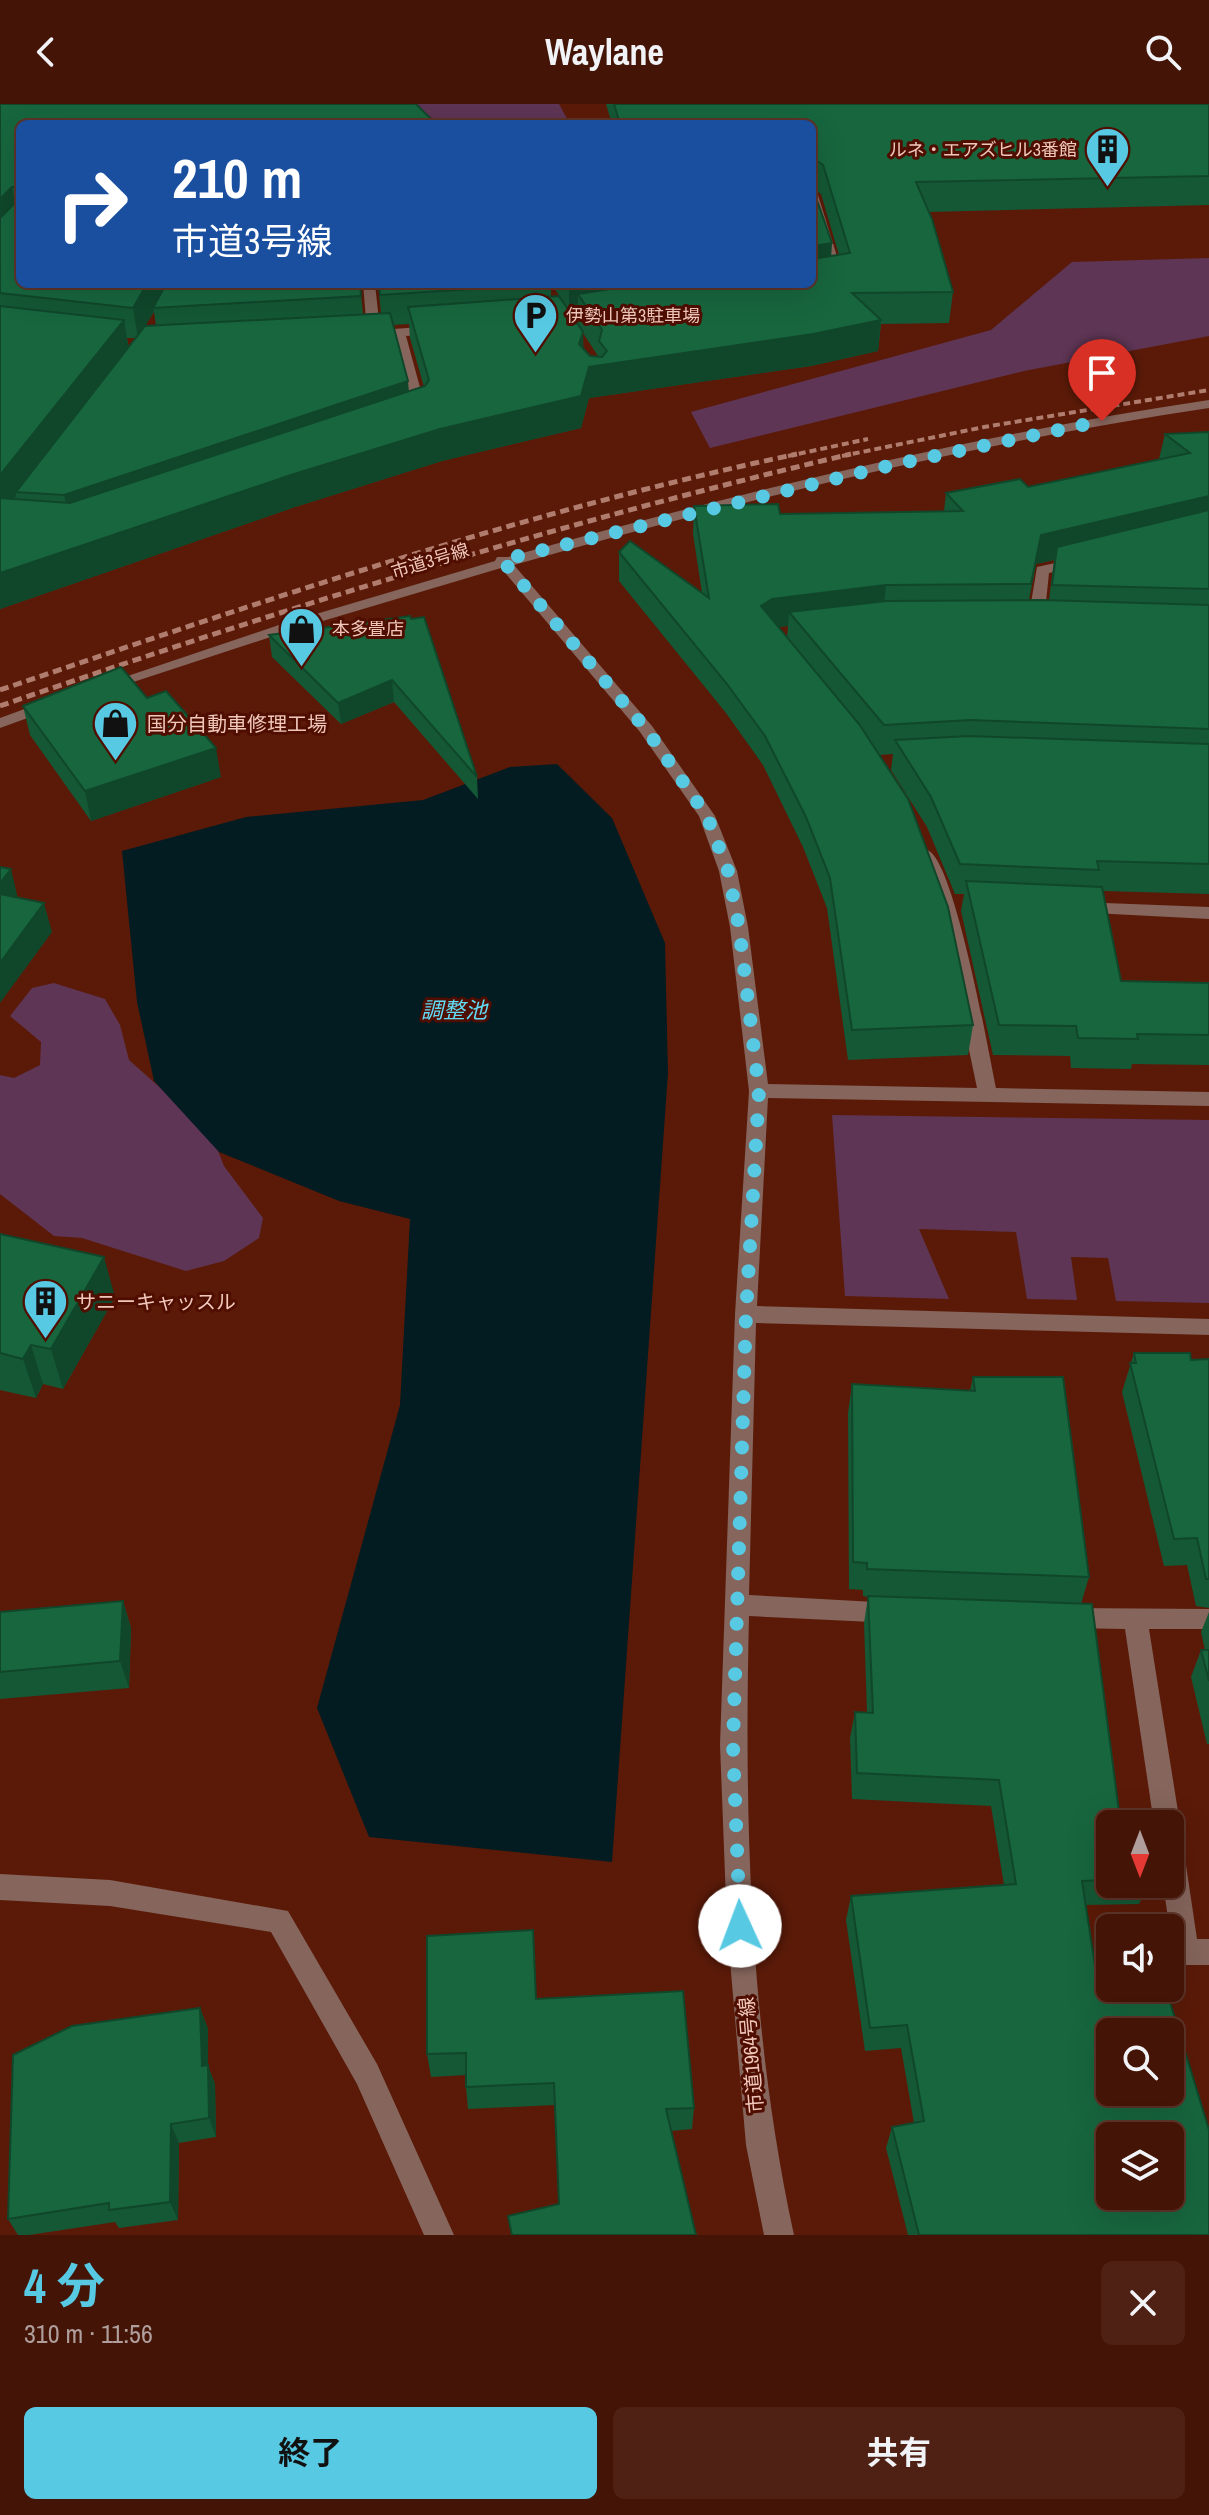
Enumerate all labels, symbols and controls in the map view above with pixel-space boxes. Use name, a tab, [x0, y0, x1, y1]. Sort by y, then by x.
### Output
text: Waylane	[545, 28, 664, 76]
icon: back	[24, 30, 68, 74]
icon: search	[1141, 30, 1185, 74]
building icon: ルネ・エアズヒル3番館	[1084, 126, 1132, 189]
place label: ルネ・エアズヒル3番館	[889, 137, 1077, 162]
text: 210 m	[172, 140, 302, 215]
icon: right	[40, 152, 144, 256]
text: 市道3号線	[172, 217, 332, 265]
parking icon: 伊勢山第3駐車場	[511, 292, 559, 355]
place label: 伊勢山第3駐車場	[566, 303, 700, 328]
pin	[1068, 339, 1136, 421]
icon: arrive	[1080, 351, 1124, 395]
street label: 市道3号線	[388, 537, 472, 584]
shop icon: 本多畳店	[277, 605, 325, 668]
place label: 本多畳店	[332, 616, 404, 641]
shop icon: 国分自動車修理工場	[92, 700, 140, 763]
place label: 国分自動車修理工場	[147, 710, 327, 737]
water label: 調整池	[421, 995, 489, 1025]
building icon: サニーキャッスル	[21, 1278, 69, 1341]
place label: サニーキャッスル	[76, 1288, 236, 1315]
north arrow	[1096, 1810, 1184, 1898]
map controls	[1096, 1810, 1184, 2210]
position arrow	[698, 1884, 782, 1968]
button: sound	[1096, 1914, 1184, 2002]
street label: 市道1964号線	[732, 1996, 769, 2114]
button: search	[1096, 2018, 1184, 2106]
button: layers	[1096, 2122, 1184, 2210]
text: 4 分	[24, 2253, 105, 2318]
button: close	[1101, 2261, 1185, 2345]
text: 310 m · 11:56	[24, 2316, 153, 2351]
button: 終了	[24, 2407, 597, 2499]
button: 共有	[613, 2407, 1185, 2499]

